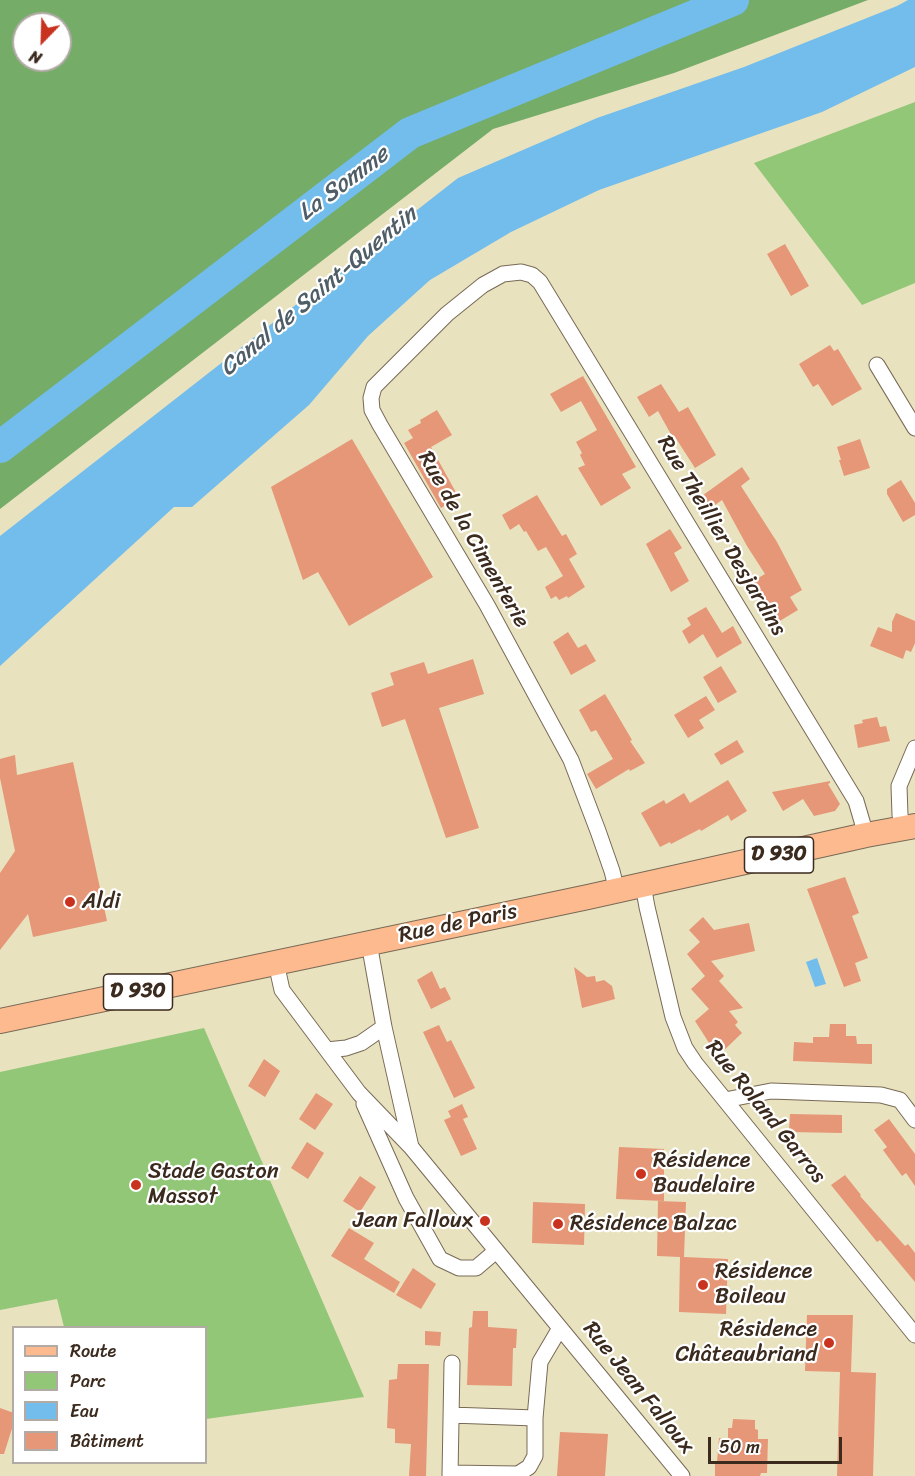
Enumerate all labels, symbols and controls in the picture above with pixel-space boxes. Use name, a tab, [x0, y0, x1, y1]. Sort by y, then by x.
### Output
north arrow	[12, 12, 72, 72]
text: N	[25, 42, 46, 73]
water label: La Somme	[293, 141, 395, 227]
water label: Canal de Saint-Quentin	[215, 201, 423, 383]
street label: Rue Theillier Desjardins	[651, 431, 791, 641]
street label: Rue de la Cimenterie	[412, 447, 534, 633]
road number: D 930	[744, 837, 814, 873]
place label: Aldi	[82, 889, 120, 915]
marker: Aldi	[63, 895, 77, 909]
street label: Rue de Paris	[396, 899, 520, 949]
road number: D 930	[104, 974, 172, 1010]
street label: Rue Roland Garros	[699, 1035, 831, 1189]
place label: Résidence Baudelaire	[653, 1148, 755, 1200]
place label: Stade Gaston Massot	[148, 1159, 279, 1210]
marker: Résidence Baudelaire	[634, 1167, 648, 1181]
marker: Stade Gaston Massot	[129, 1178, 143, 1192]
place label: Jean Falloux	[353, 1208, 473, 1234]
place label: Résidence Balzac	[570, 1211, 737, 1237]
marker: Jean Falloux	[478, 1214, 492, 1228]
marker: Résidence Balzac	[551, 1217, 565, 1231]
place label: Résidence Boileau	[715, 1259, 812, 1310]
marker: Résidence Boileau	[696, 1278, 710, 1292]
street label: Rue Jean Falloux	[577, 1317, 699, 1459]
place label: Résidence Châteaubriand	[676, 1317, 817, 1368]
legend	[12, 1326, 207, 1464]
text: Route	[70, 1335, 116, 1367]
marker: Résidence Châteaubriand	[822, 1336, 836, 1350]
text: Parc	[70, 1365, 106, 1397]
text: Eau	[70, 1395, 99, 1427]
text: Bâtiment	[70, 1425, 144, 1457]
scale bar	[711, 1425, 844, 1463]
text: 50 m	[719, 1431, 760, 1463]

